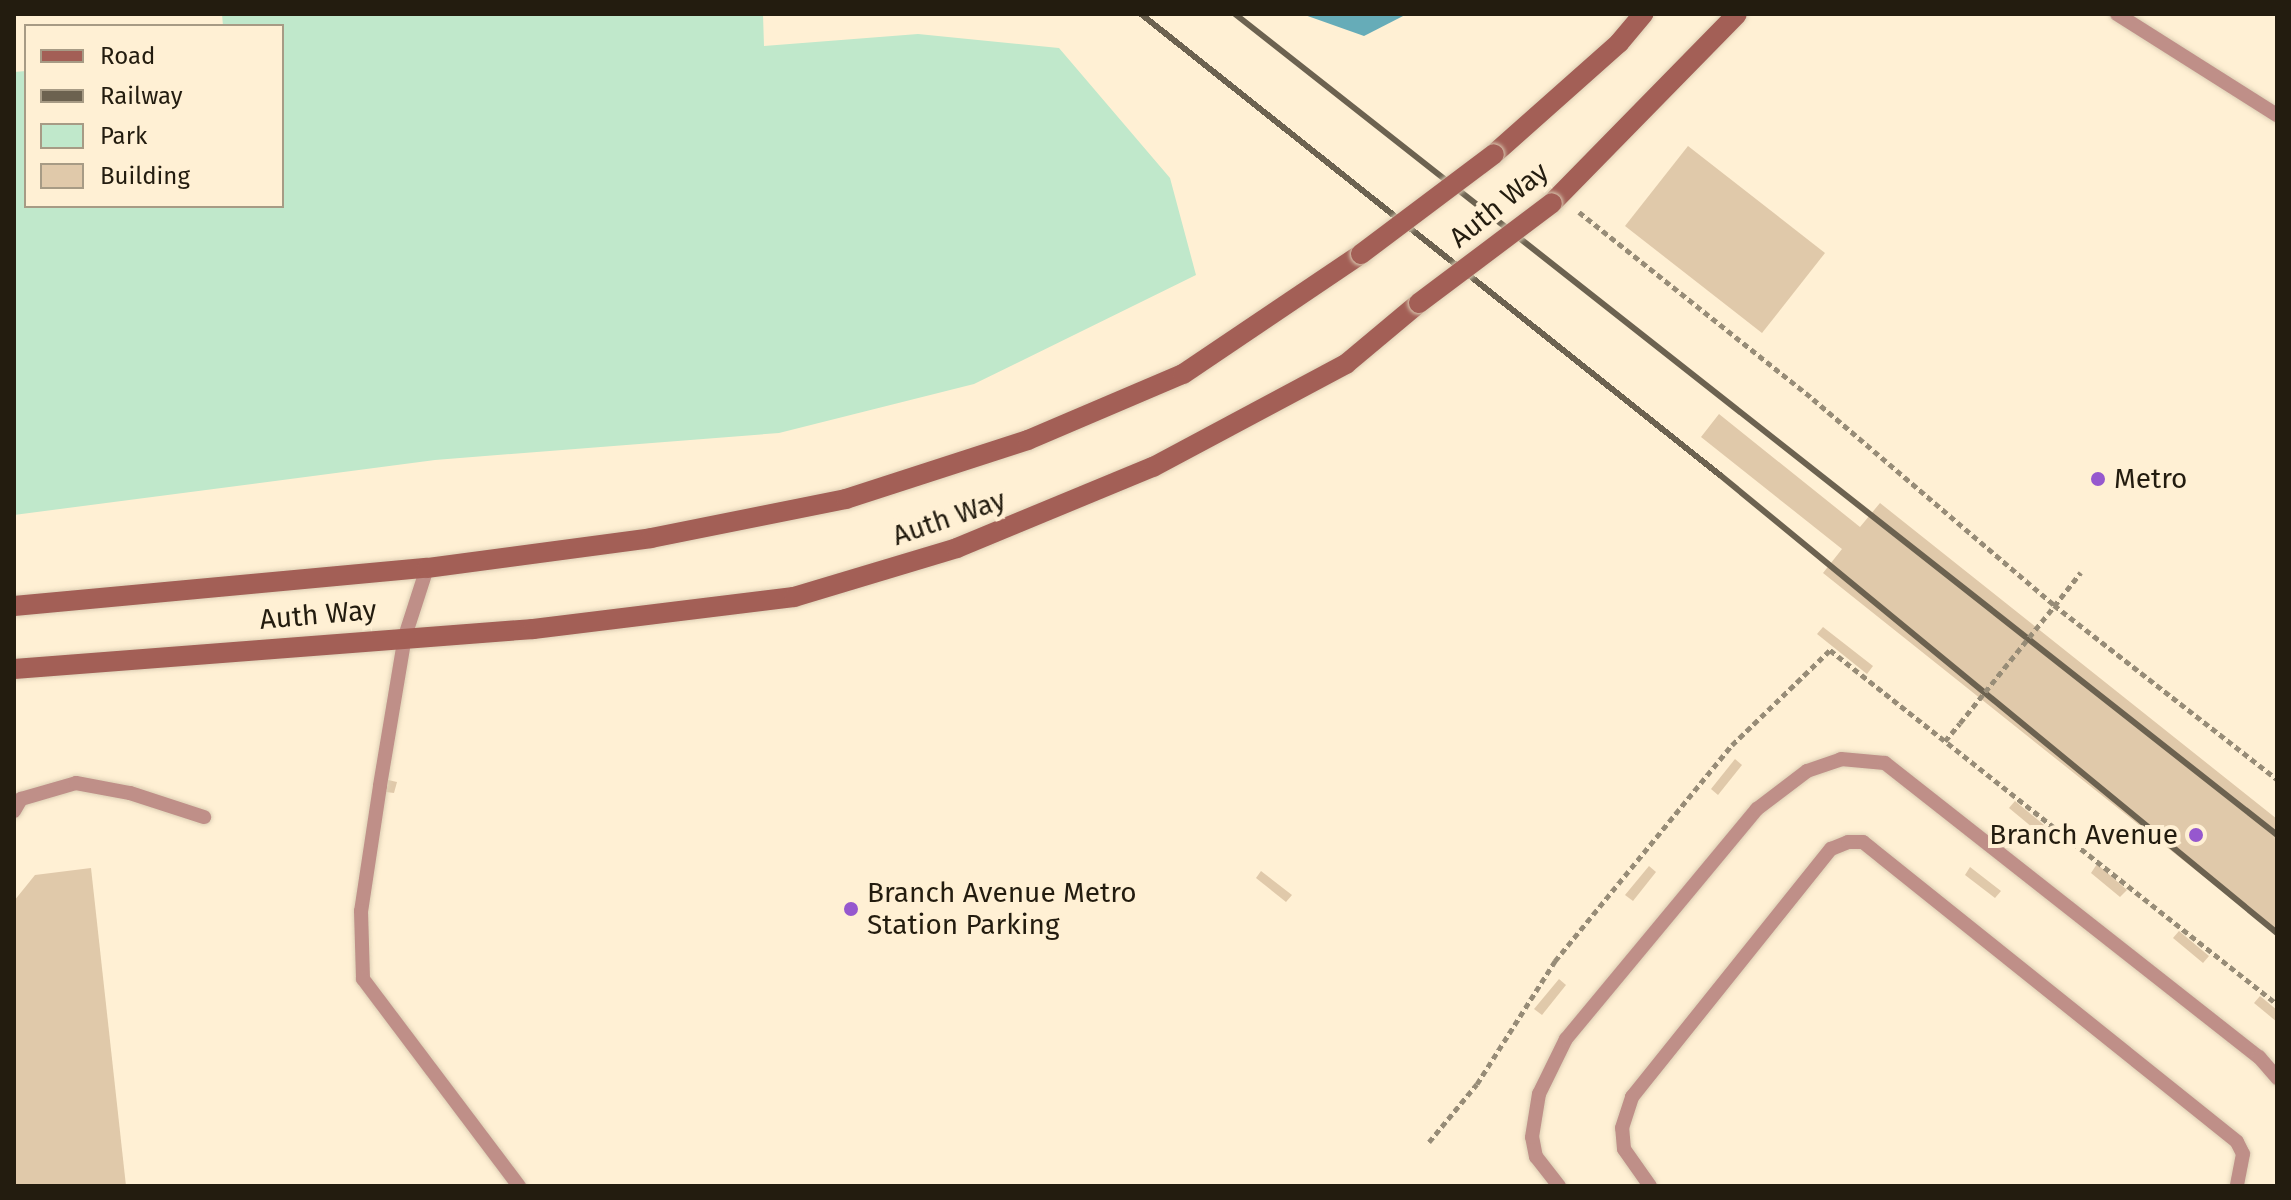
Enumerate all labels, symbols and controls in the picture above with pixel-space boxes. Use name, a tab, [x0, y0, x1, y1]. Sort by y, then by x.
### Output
legend	[24, 24, 284, 208]
text: Road	[100, 42, 155, 70]
text: Railway	[100, 82, 183, 110]
text: Park	[100, 122, 147, 150]
street label: Auth Way	[1443, 155, 1555, 255]
text: Building	[100, 162, 190, 190]
place label: Metro	[2114, 462, 2187, 496]
marker: Metro	[2089, 470, 2107, 488]
street label: Auth Way	[888, 483, 1010, 553]
street label: Auth Way	[258, 593, 378, 637]
place label: Branch Avenue	[1989, 818, 2178, 852]
marker: Branch Avenue	[2185, 824, 2207, 846]
place label: Branch Avenue Metro Station Parking	[867, 876, 1137, 942]
marker: Branch Avenue Metro Station Parking	[842, 900, 860, 918]

